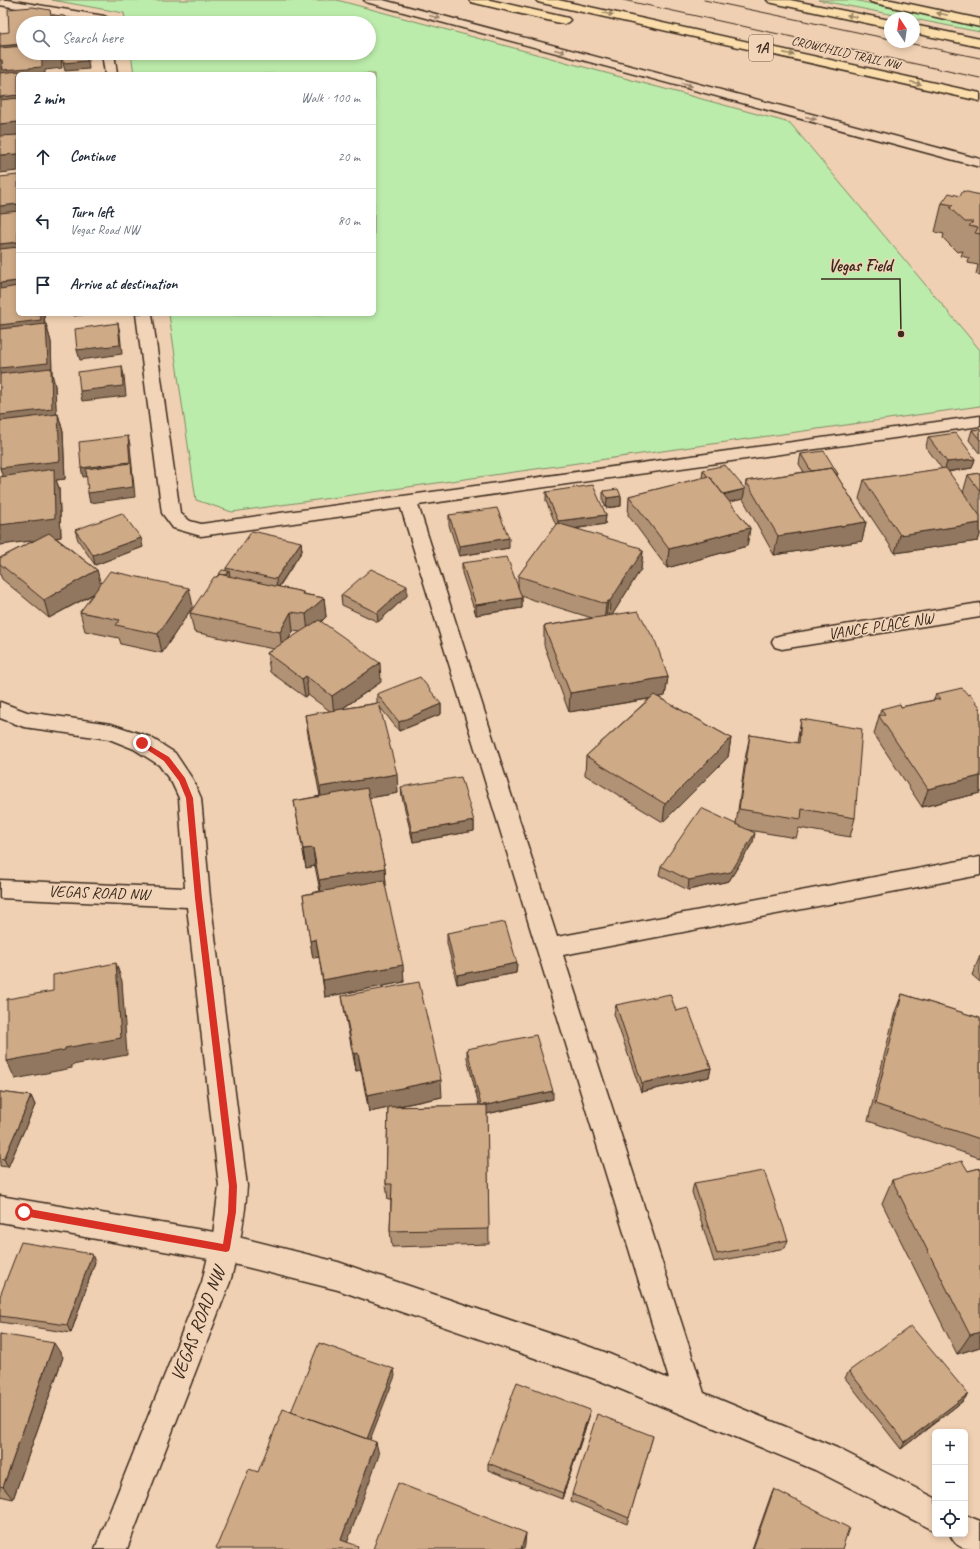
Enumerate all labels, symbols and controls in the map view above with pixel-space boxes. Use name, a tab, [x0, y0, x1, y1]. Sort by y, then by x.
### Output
one-way arrow	[936, 11, 948, 17]
one-way arrow	[602, 12, 614, 18]
north arrow	[884, 12, 920, 48]
one-way arrow	[846, 13, 858, 19]
one-way arrow	[429, 14, 441, 20]
search box	[16, 16, 376, 60]
icon: search	[30, 27, 52, 49]
text: Search here	[62, 29, 123, 48]
street label: CROWCHILD TRAIL NW	[790, 33, 904, 74]
road number: 1A	[749, 35, 773, 61]
one-way arrow	[554, 48, 566, 54]
one-way arrow	[783, 52, 796, 58]
one-way arrow	[910, 80, 922, 86]
one-way arrow	[680, 82, 692, 88]
text: 2 min	[32, 88, 65, 109]
text: Walk · 100 m	[301, 90, 360, 106]
one-way arrow	[806, 115, 818, 121]
icon: ahead	[32, 146, 54, 168]
text: Continue	[70, 147, 115, 166]
text: 20 m	[338, 149, 360, 165]
text: Turn left	[70, 203, 113, 222]
icon: left	[32, 210, 54, 232]
text: 80 m	[338, 213, 360, 229]
text: Vegas Road NW	[70, 222, 139, 238]
callout: Vegas Field	[821, 250, 900, 279]
text: Vegas Field	[828, 255, 895, 276]
icon: arrive	[32, 274, 54, 296]
text: Arrive at destination	[70, 275, 177, 294]
street label: VANCE PLACE NW	[827, 608, 937, 644]
route end	[133, 734, 151, 752]
street label: VEGAS ROAD NW	[48, 881, 153, 905]
route start	[15, 1203, 33, 1221]
street label: VEGAS ROAD NW	[165, 1261, 232, 1384]
map controls	[932, 1429, 968, 1537]
button: +	[932, 1429, 968, 1465]
button: −	[932, 1465, 968, 1501]
button: locate	[932, 1501, 968, 1537]

